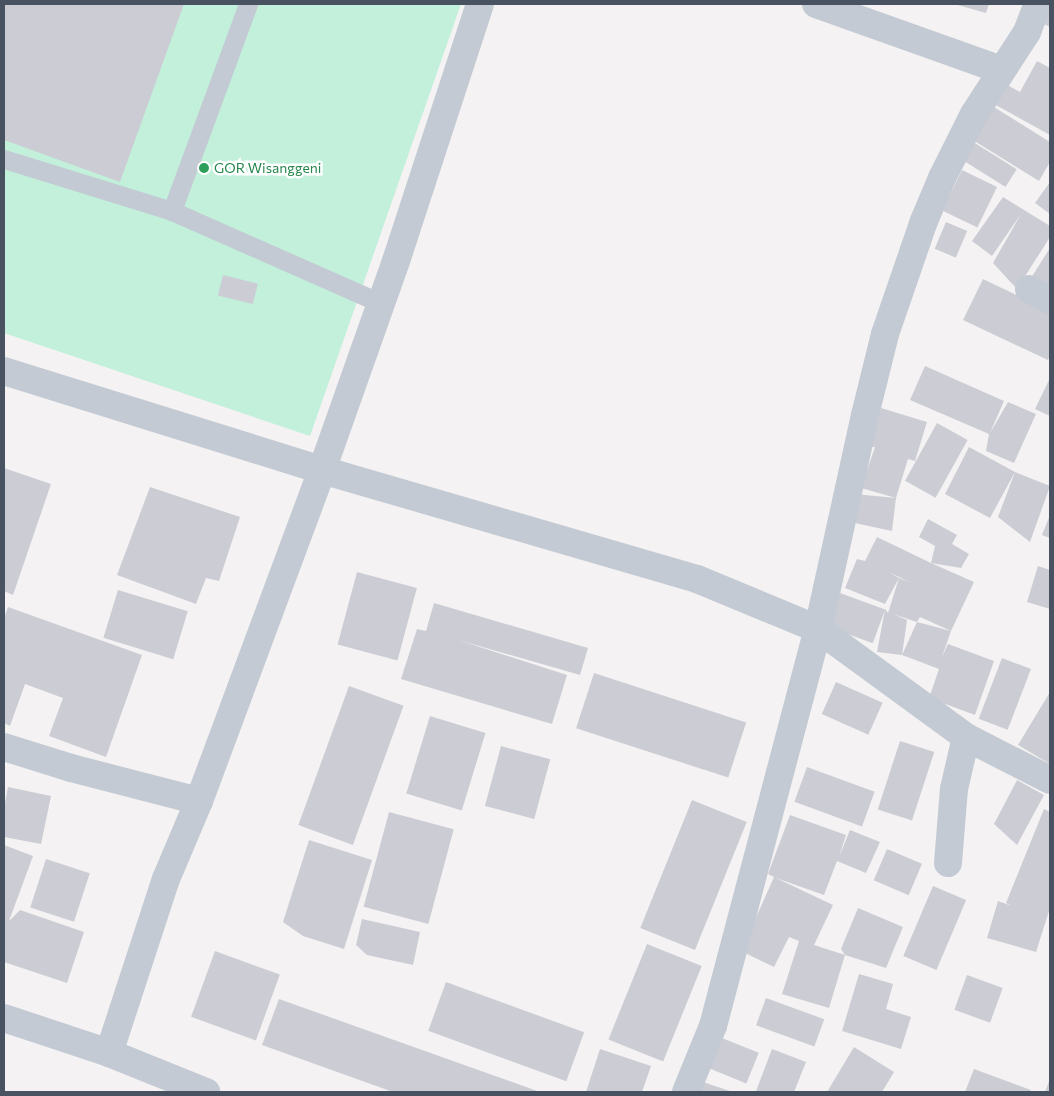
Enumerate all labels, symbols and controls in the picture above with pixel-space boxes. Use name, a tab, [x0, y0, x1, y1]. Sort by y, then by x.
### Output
place label: GOR Wisanggeni	[214, 160, 321, 176]
marker: GOR Wisanggeni	[198, 162, 210, 174]

